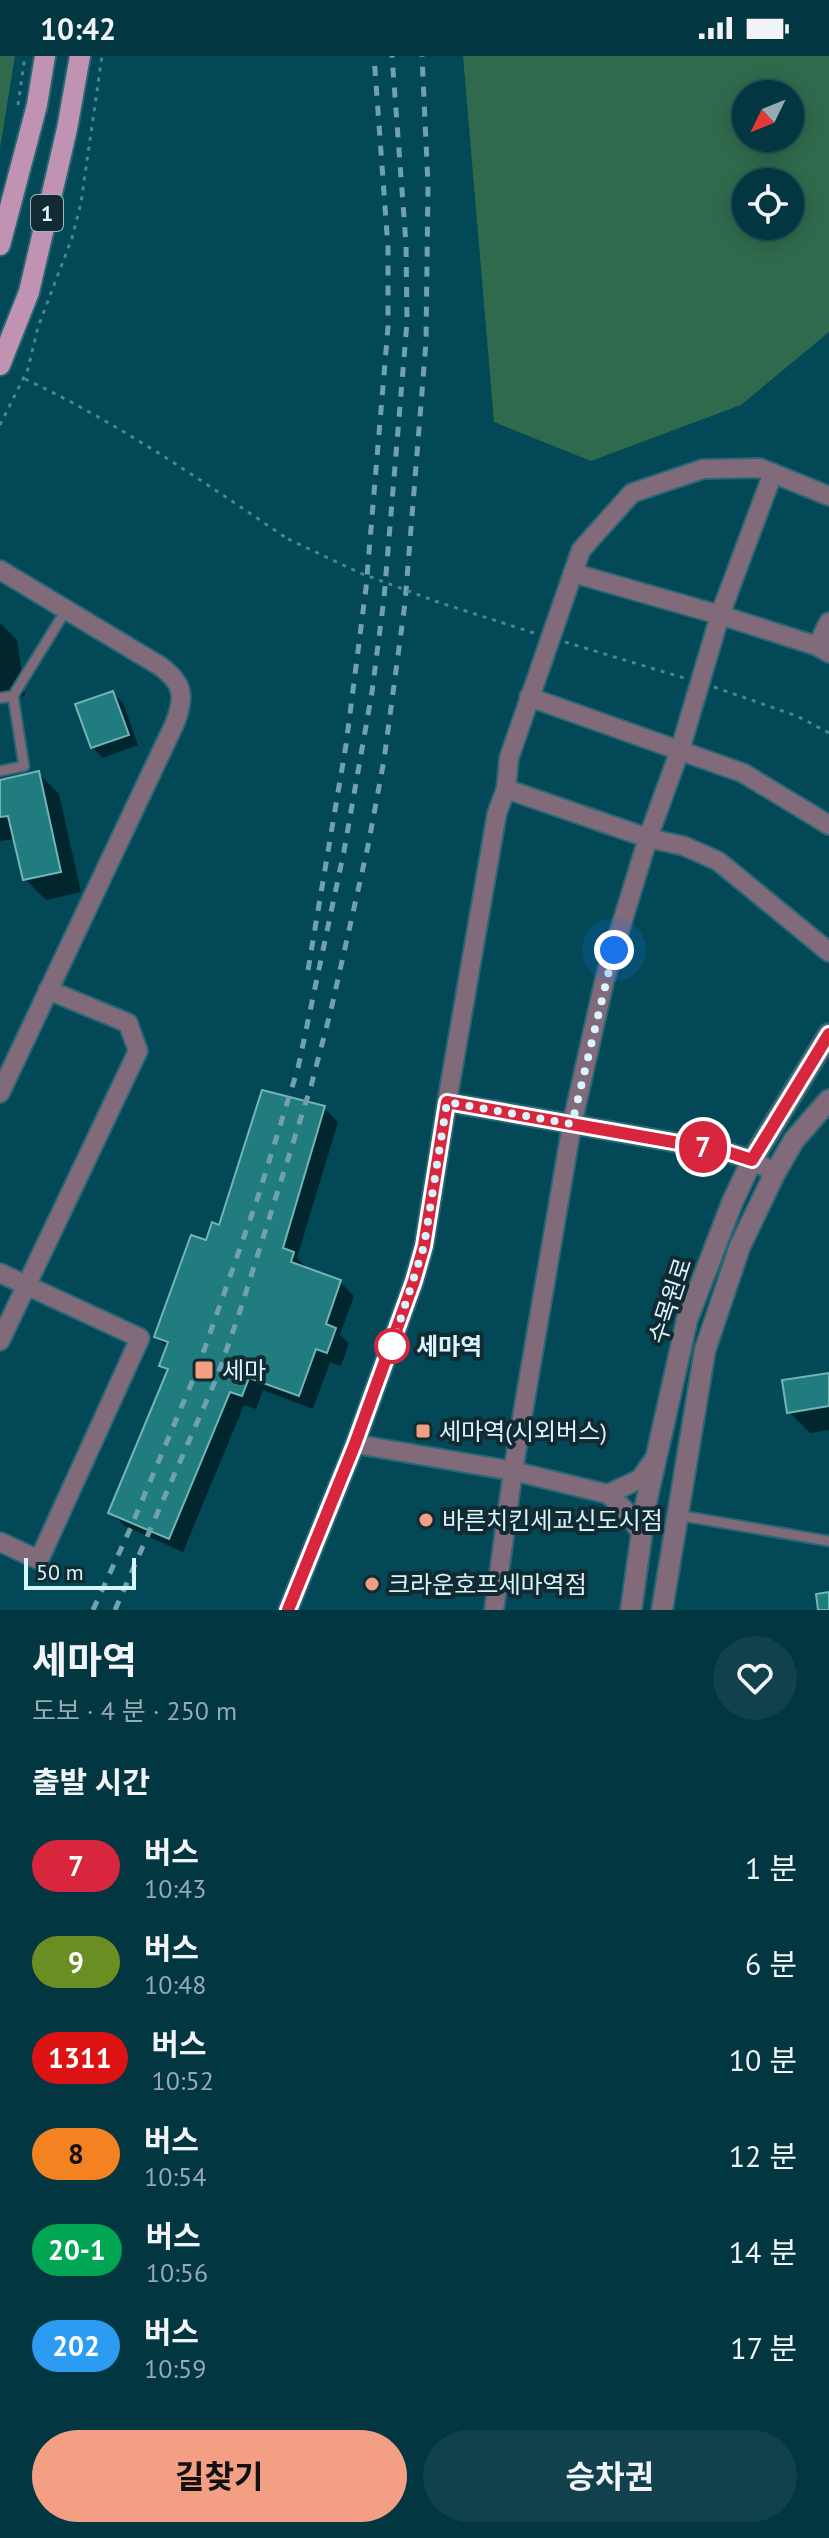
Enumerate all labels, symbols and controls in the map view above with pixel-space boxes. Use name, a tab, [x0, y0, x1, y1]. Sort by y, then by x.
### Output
text: 10:42	[40, 9, 116, 48]
north arrow	[732, 80, 804, 152]
map controls	[732, 80, 804, 240]
button: locate	[732, 168, 804, 240]
road number: 1	[31, 195, 63, 231]
your location	[594, 930, 634, 970]
line badge: 7	[677, 1121, 729, 1173]
text: 7	[695, 1128, 711, 1165]
street label: 수목원로	[642, 1254, 698, 1348]
marker: 세마역	[375, 1329, 409, 1363]
place label: 세마역	[416, 1331, 482, 1362]
place label: 세마	[222, 1355, 266, 1386]
marker: 세마	[193, 1359, 215, 1381]
place label: 세마역(시외버스)	[439, 1416, 607, 1447]
marker: 세마역(시외버스)	[414, 1422, 432, 1440]
place label: 바른치킨세교신도시점	[442, 1505, 663, 1536]
marker: 바른치킨세교신도시점	[417, 1511, 435, 1529]
scale bar	[24, 1554, 136, 1590]
text: 50 m	[36, 1558, 84, 1586]
place label: 크라운호프세마역점	[388, 1569, 587, 1600]
marker: 크라운호프세마역점	[363, 1575, 381, 1593]
text: 세마역	[32, 1635, 137, 1684]
button: heart	[713, 1636, 797, 1720]
text: 도보 · 4 분 · 250 m	[32, 1694, 237, 1727]
text: 출발 시간	[32, 1762, 150, 1801]
text: 버스	[144, 1832, 199, 1871]
text: 7	[68, 1847, 84, 1884]
text: 1 분	[745, 1848, 797, 1887]
text: 10:43	[144, 1872, 206, 1905]
text: 버스	[144, 1928, 199, 1967]
text: 9	[68, 1943, 84, 1980]
text: 6 분	[745, 1944, 797, 1983]
text: 10:48	[144, 1968, 206, 2001]
text: 버스	[152, 2024, 207, 2063]
text: 1311	[48, 2039, 112, 2076]
text: 10 분	[729, 2040, 797, 2079]
text: 10:52	[152, 2064, 214, 2097]
text: 버스	[144, 2120, 199, 2159]
text: 8	[68, 2135, 84, 2172]
text: 12 분	[729, 2136, 797, 2175]
text: 10:54	[144, 2160, 206, 2193]
text: 버스	[146, 2216, 201, 2255]
text: 20-1	[48, 2231, 106, 2268]
text: 14 분	[729, 2232, 797, 2271]
text: 10:56	[146, 2256, 208, 2289]
text: 버스	[144, 2312, 199, 2351]
text: 202	[52, 2327, 100, 2364]
text: 17 분	[730, 2328, 797, 2367]
text: 10:59	[144, 2352, 206, 2385]
button: 길찾기	[32, 2430, 407, 2522]
button: 승차권	[423, 2430, 797, 2522]

